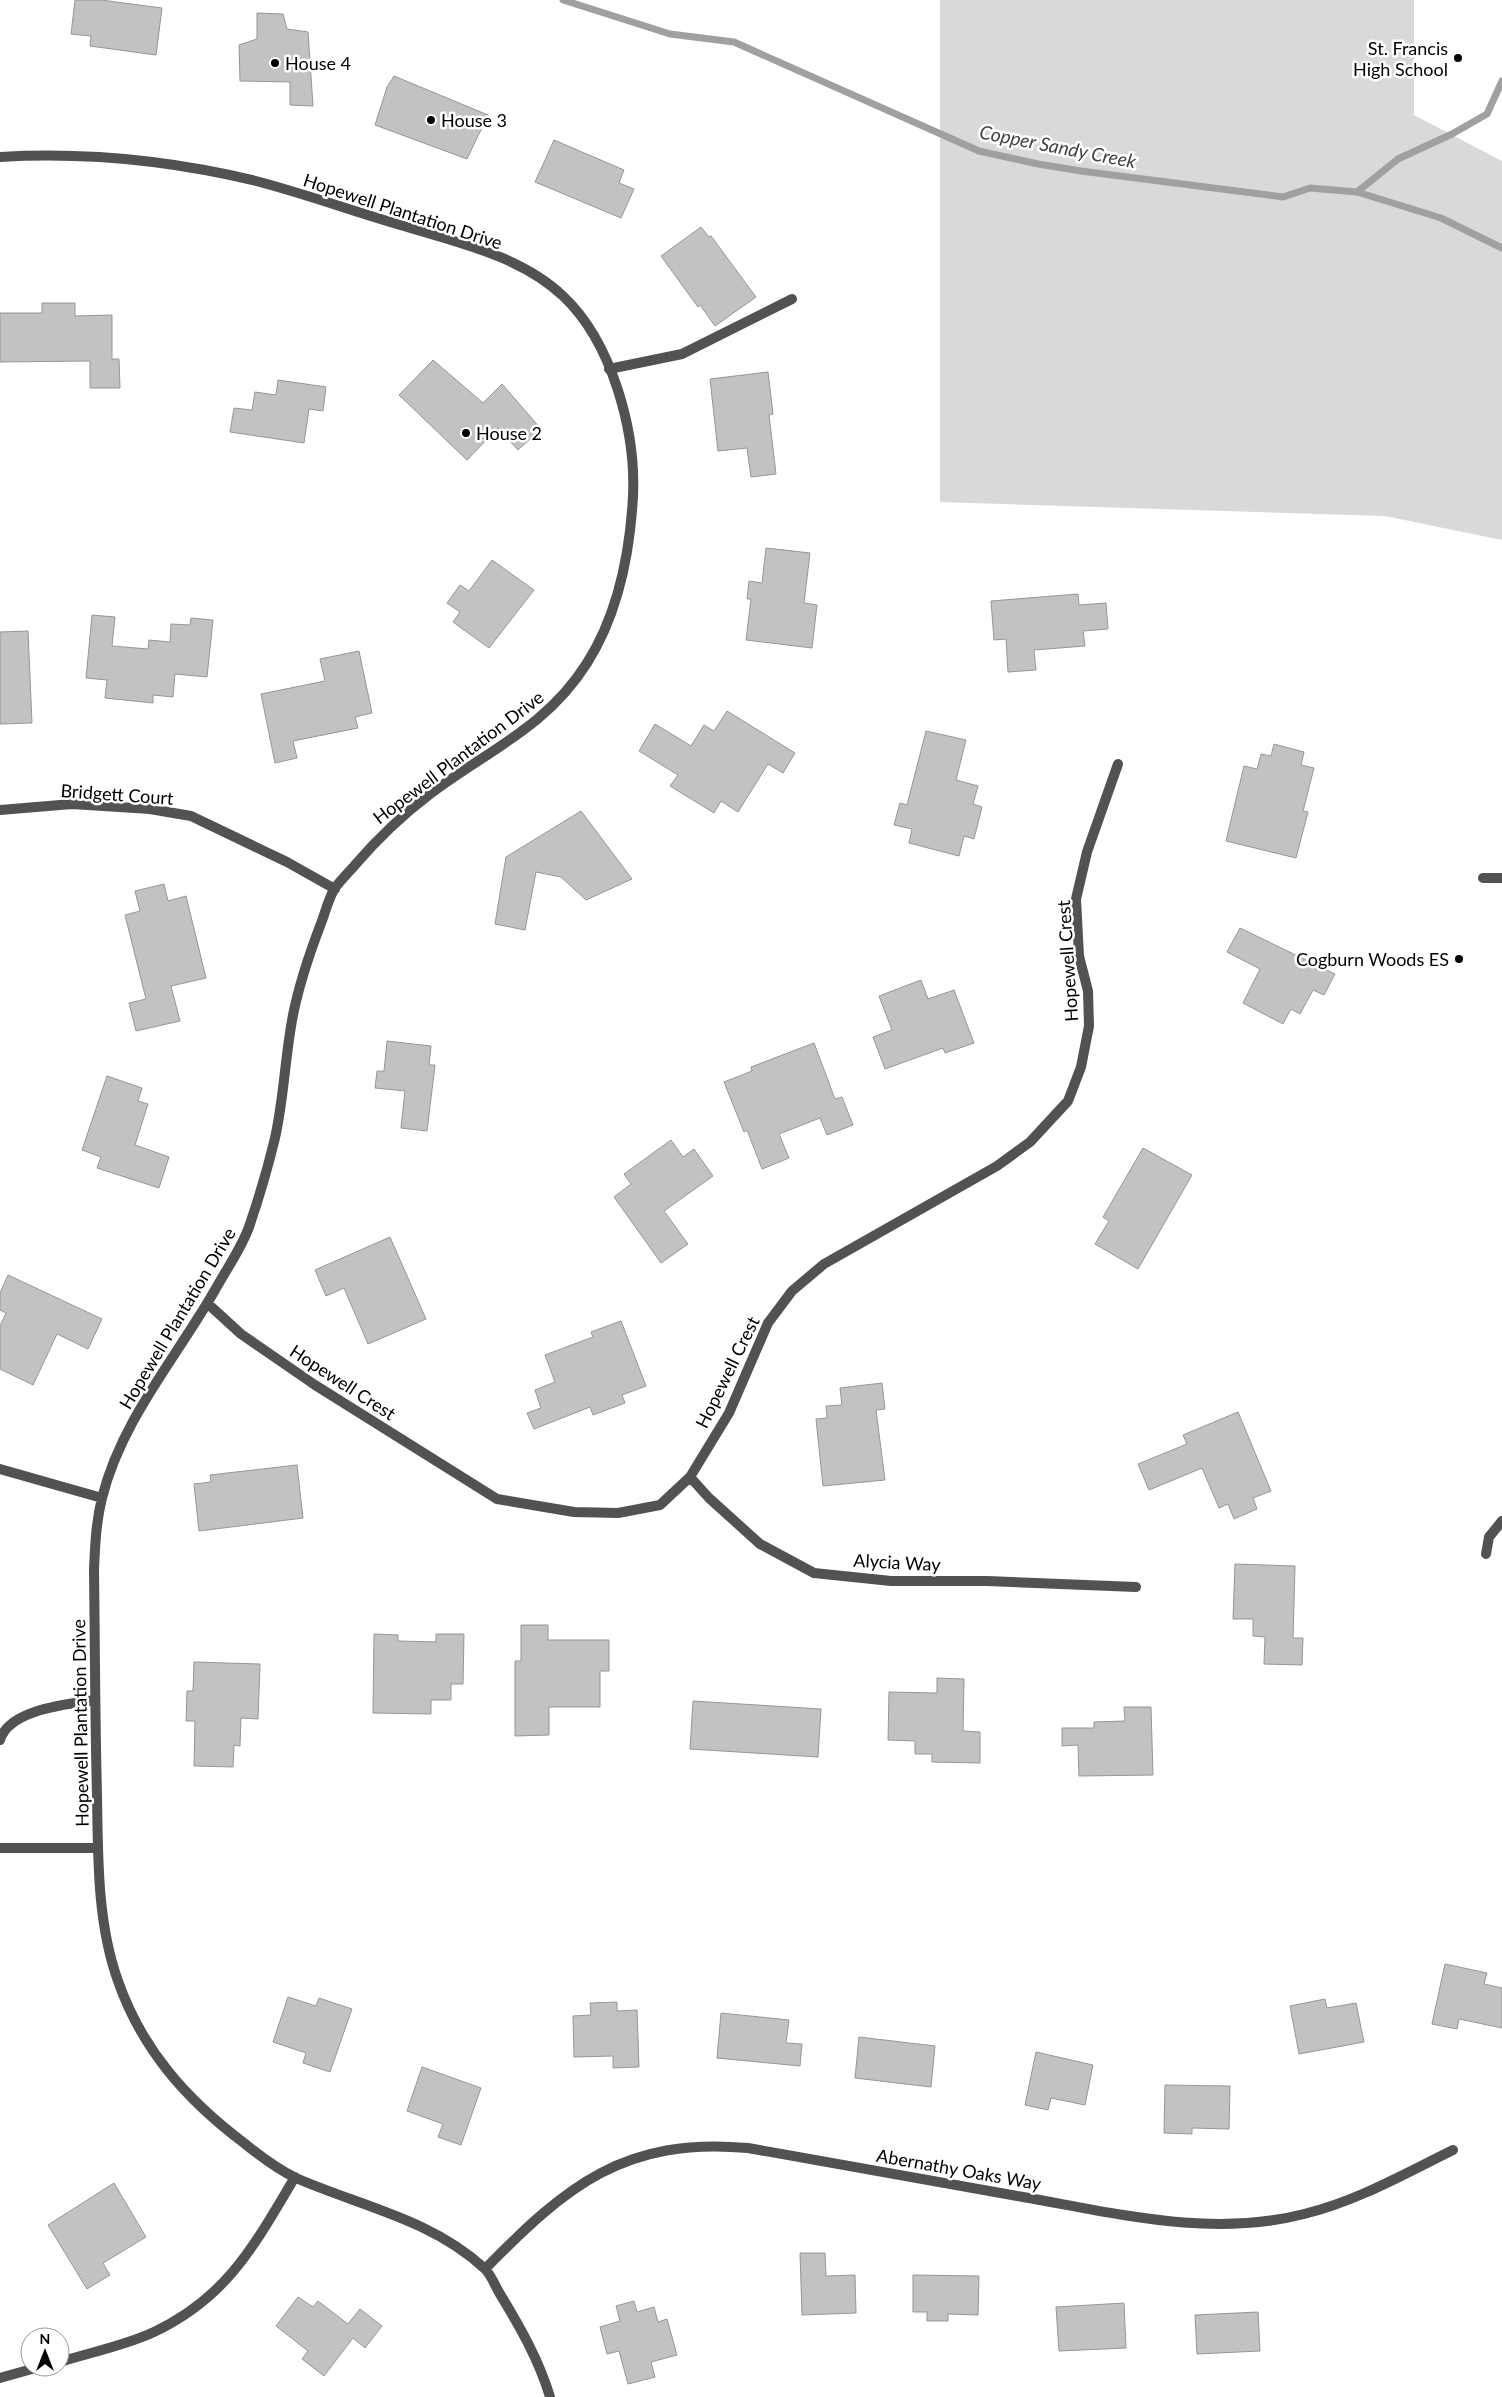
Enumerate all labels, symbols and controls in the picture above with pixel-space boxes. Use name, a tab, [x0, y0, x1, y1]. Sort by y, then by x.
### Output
place label: St. Francis High School	[1353, 37, 1448, 80]
place label: House 4	[285, 52, 351, 74]
marker: St. Francis High School	[1452, 52, 1464, 64]
marker: House 4	[269, 57, 281, 69]
place label: House 3	[441, 109, 507, 131]
marker: House 3	[425, 114, 437, 126]
water label: Copper Sandy Creek	[978, 120, 1139, 173]
street label: Hopewell Plantation Drive	[301, 168, 505, 254]
place label: House 2	[476, 422, 542, 444]
marker: House 2	[460, 427, 472, 439]
street label: Hopewell Plantation Drive	[368, 686, 548, 828]
street label: Bridgett Court	[60, 779, 175, 809]
street label: Hopewell Crest	[1052, 899, 1082, 1022]
place label: Cogburn Woods ES	[1296, 948, 1449, 970]
marker: Cogburn Woods ES	[1453, 953, 1465, 965]
street label: Hopewell Plantation Drive	[114, 1223, 240, 1413]
street label: Hopewell Crest	[690, 1312, 764, 1432]
street label: Hopewell Crest	[286, 1340, 400, 1425]
street label: Alycia Way	[853, 1549, 942, 1575]
street label: Hopewell Plantation Drive	[67, 1619, 93, 1827]
street label: Abernathy Oaks Way	[875, 2144, 1044, 2194]
north arrow	[20, 2327, 70, 2377]
text: N	[40, 2330, 50, 2347]

